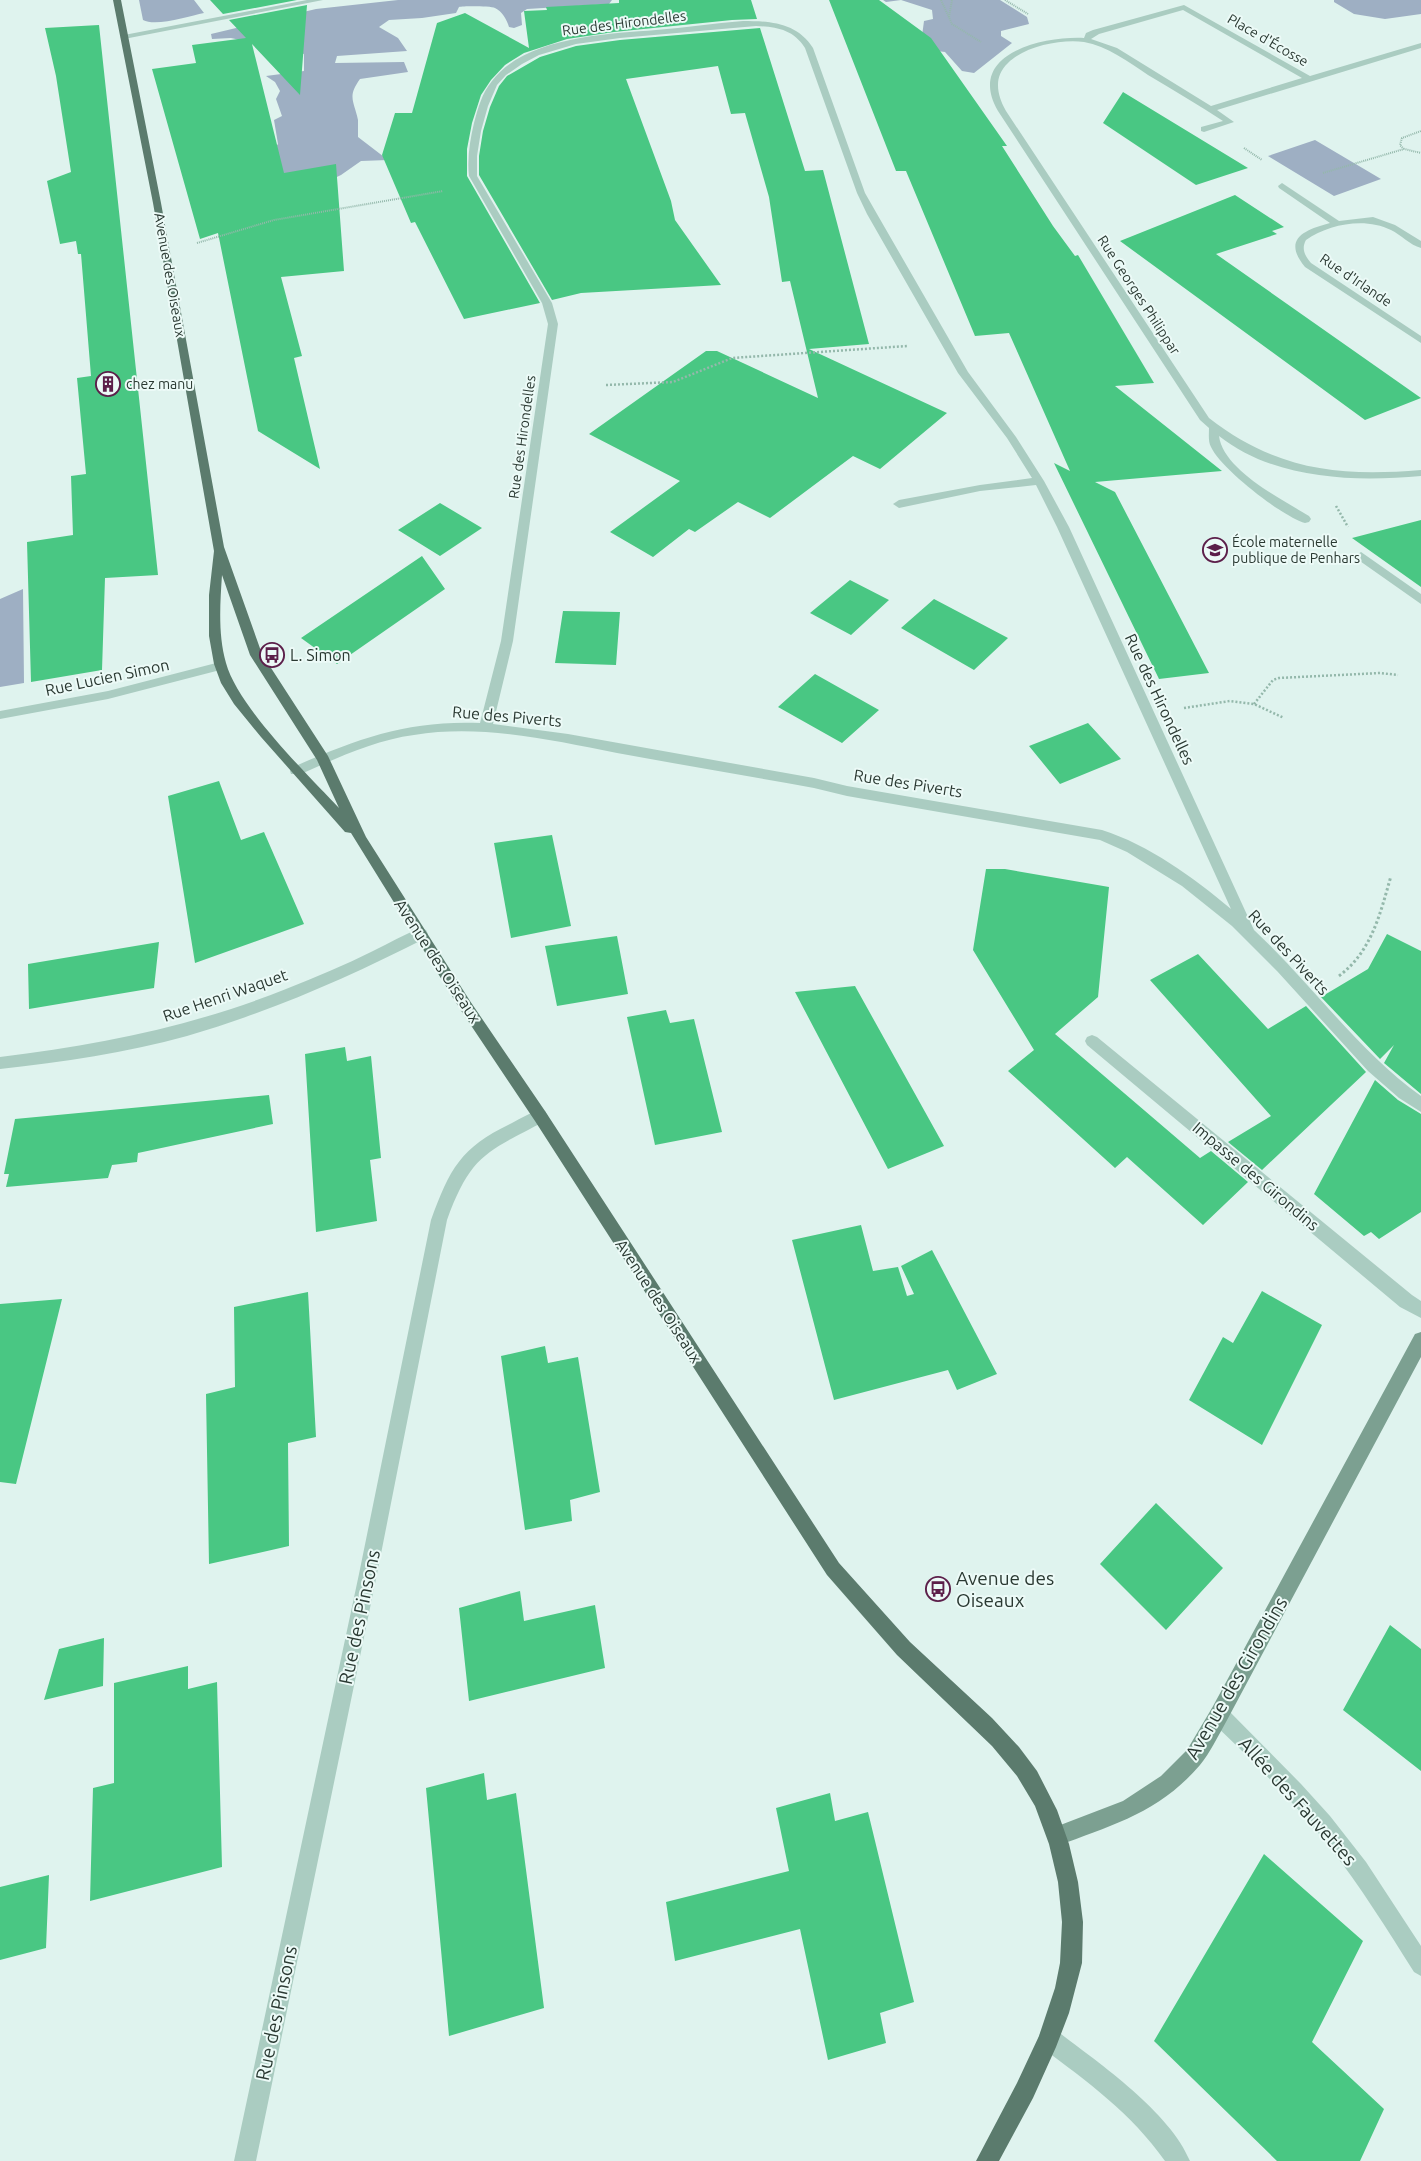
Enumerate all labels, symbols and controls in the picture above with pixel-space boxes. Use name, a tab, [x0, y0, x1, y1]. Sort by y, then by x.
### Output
street label: Rue des Hirondelles	[561, 7, 687, 39]
street label: Place d'Écosse	[1225, 10, 1312, 70]
street label: Avenue des Oiseaux	[151, 212, 189, 338]
street label: Rue Georges Philippar	[1094, 232, 1184, 358]
street label: Rue d'Irlande	[1317, 250, 1395, 310]
building icon: chez manu	[95, 371, 121, 397]
street label: Rue des Hirondelles	[505, 374, 539, 500]
place label: chez manu	[126, 376, 193, 392]
place label: École maternelle publique de Penhars	[1232, 533, 1360, 566]
school or university icon: École maternelle publique de Penhars	[1202, 537, 1228, 563]
street label: Rue des Hirondelles	[1122, 631, 1198, 767]
bus stop icon: L. Simon	[259, 642, 285, 668]
place label: L. Simon	[290, 646, 351, 664]
street label: Rue Lucien Simon	[43, 655, 171, 699]
street label: Rue des Piverts	[452, 702, 562, 730]
street label: Rue des Piverts	[852, 766, 964, 800]
street label: Avenue des Oiseaux	[391, 896, 485, 1026]
street label: Rue des Piverts	[1245, 906, 1333, 998]
street label: Rue Henri Waquet	[160, 965, 290, 1025]
street label: Impasse des Girondins	[1189, 1118, 1323, 1234]
street label: Avenue des Oiseaux	[612, 1236, 706, 1366]
street label: Rue des Pinsons	[334, 1548, 384, 1686]
place label: Avenue des Oiseaux	[956, 1567, 1054, 1611]
bus stop icon: Avenue des Oiseaux	[925, 1576, 951, 1602]
street label: Avenue des Girondins	[1181, 1593, 1291, 1763]
street label: Allée des Fauvettes	[1235, 1732, 1361, 1870]
street label: Rue des Pinsons	[251, 1944, 301, 2082]

